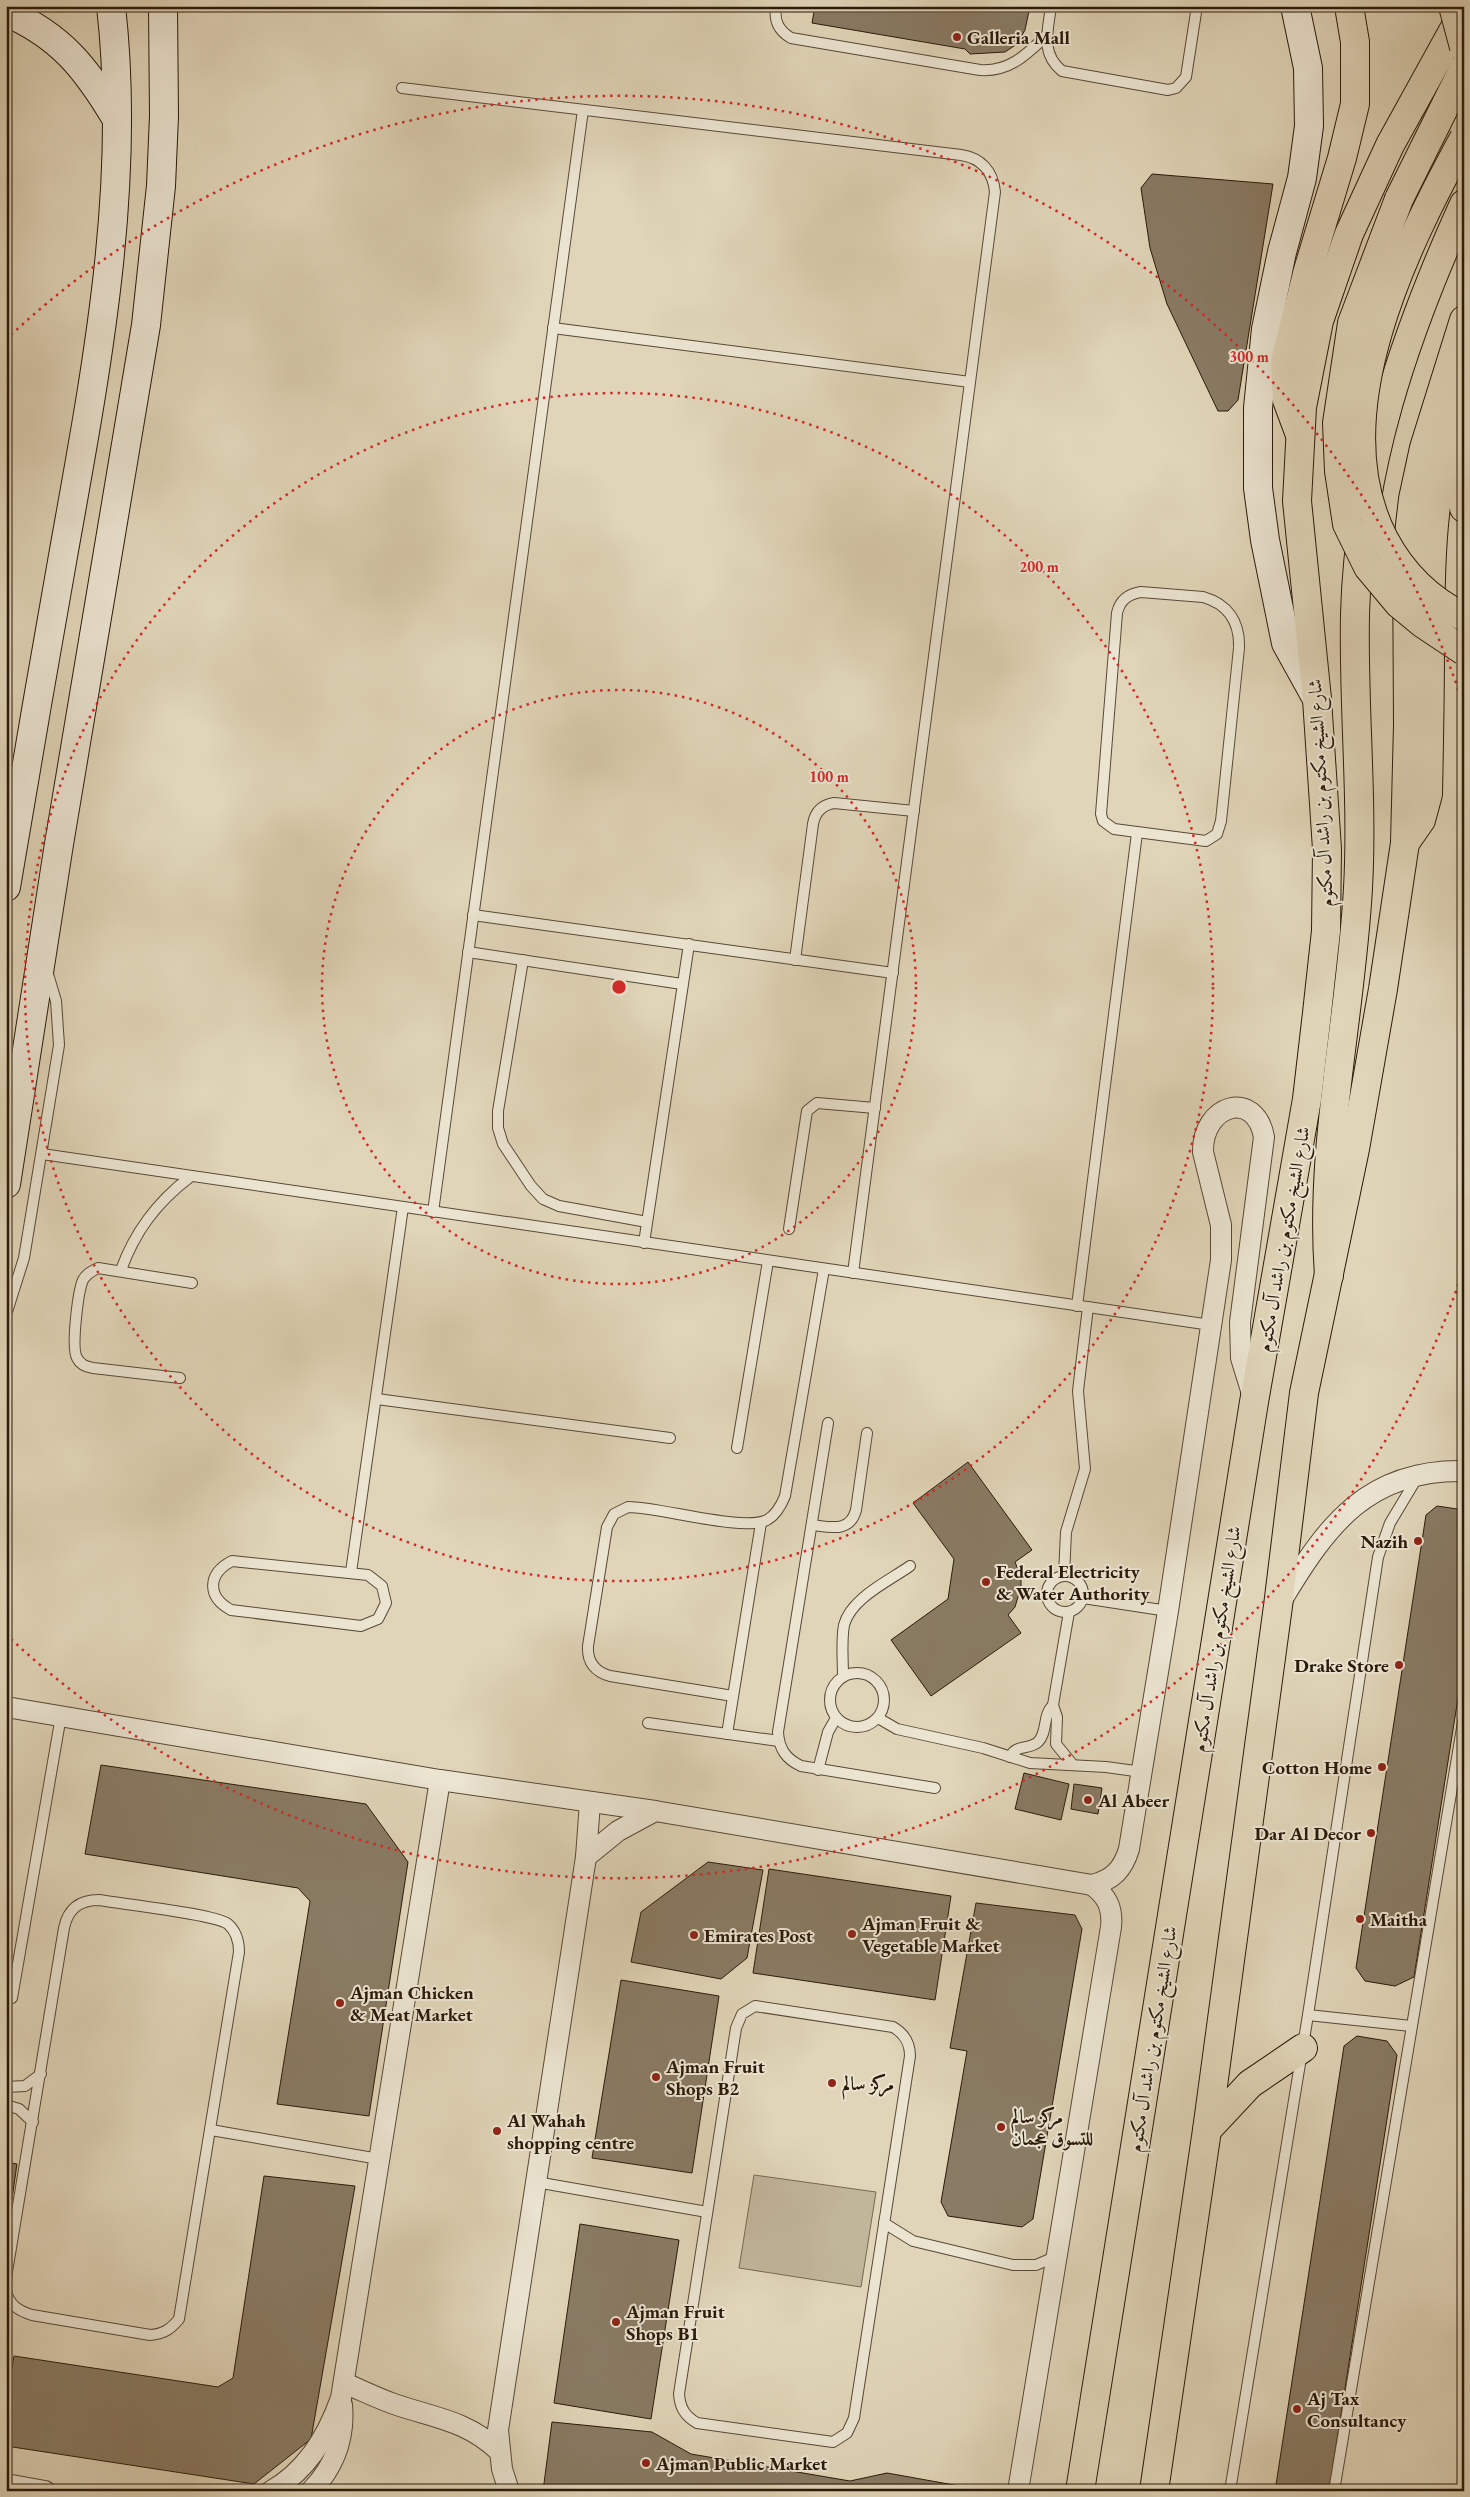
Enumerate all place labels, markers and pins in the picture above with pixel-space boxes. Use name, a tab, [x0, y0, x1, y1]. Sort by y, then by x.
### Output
place label: Galleria Mall	[967, 25, 1071, 50]
marker: Galleria Mall	[951, 31, 963, 43]
centre of rings	[610, 978, 628, 996]
place label: Nazih	[1360, 1529, 1408, 1554]
marker: Nazih	[1412, 1535, 1424, 1547]
place label: Federal Electricity & Water Authority	[996, 1559, 1151, 1606]
marker: Federal Electricity & Water Authority	[980, 1576, 992, 1588]
place label: Drake Store	[1294, 1653, 1389, 1678]
marker: Drake Store	[1393, 1659, 1405, 1671]
place label: Cotton Home	[1262, 1755, 1372, 1780]
marker: Cotton Home	[1376, 1761, 1388, 1773]
place label: Al Abeer	[1097, 1788, 1169, 1813]
marker: Al Abeer	[1082, 1794, 1094, 1806]
place label: Dar Al Decor	[1255, 1821, 1361, 1846]
marker: Dar Al Decor	[1365, 1827, 1377, 1839]
place label: Maitha	[1370, 1907, 1428, 1932]
place label: Ajman Fruit & Vegetable Market	[861, 1911, 1000, 1958]
marker: Maitha	[1354, 1913, 1366, 1925]
place label: Emirates Post	[704, 1923, 813, 1948]
marker: Ajman Fruit & Vegetable Market	[846, 1928, 858, 1940]
marker: Emirates Post	[688, 1929, 700, 1941]
place label: Ajman Chicken & Meat Market	[349, 1980, 474, 2027]
marker: Ajman Chicken & Meat Market	[334, 1997, 346, 2009]
place label: Ajman Fruit Shops B2	[665, 2054, 765, 2101]
marker: Ajman Fruit Shops B2	[650, 2071, 662, 2083]
place label: مركز سالم	[842, 2071, 894, 2100]
marker: مركز سالم	[826, 2077, 838, 2089]
place label: مركز سالم للتسوق عجمان	[1011, 2104, 1093, 2151]
place label: Al Wahah shopping centre	[506, 2108, 634, 2155]
marker: مركز سالم للتسوق عجمان	[995, 2121, 1007, 2133]
marker: Al Wahah shopping centre	[491, 2125, 503, 2137]
place label: Ajman Fruit Shops B1	[625, 2299, 725, 2346]
marker: Ajman Fruit Shops B1	[610, 2316, 622, 2328]
place label: Aj Tax Consultancy	[1306, 2386, 1407, 2433]
marker: Aj Tax Consultancy	[1291, 2403, 1303, 2415]
place label: Ajman Public Market	[655, 2451, 827, 2476]
marker: Ajman Public Market	[640, 2457, 652, 2469]

